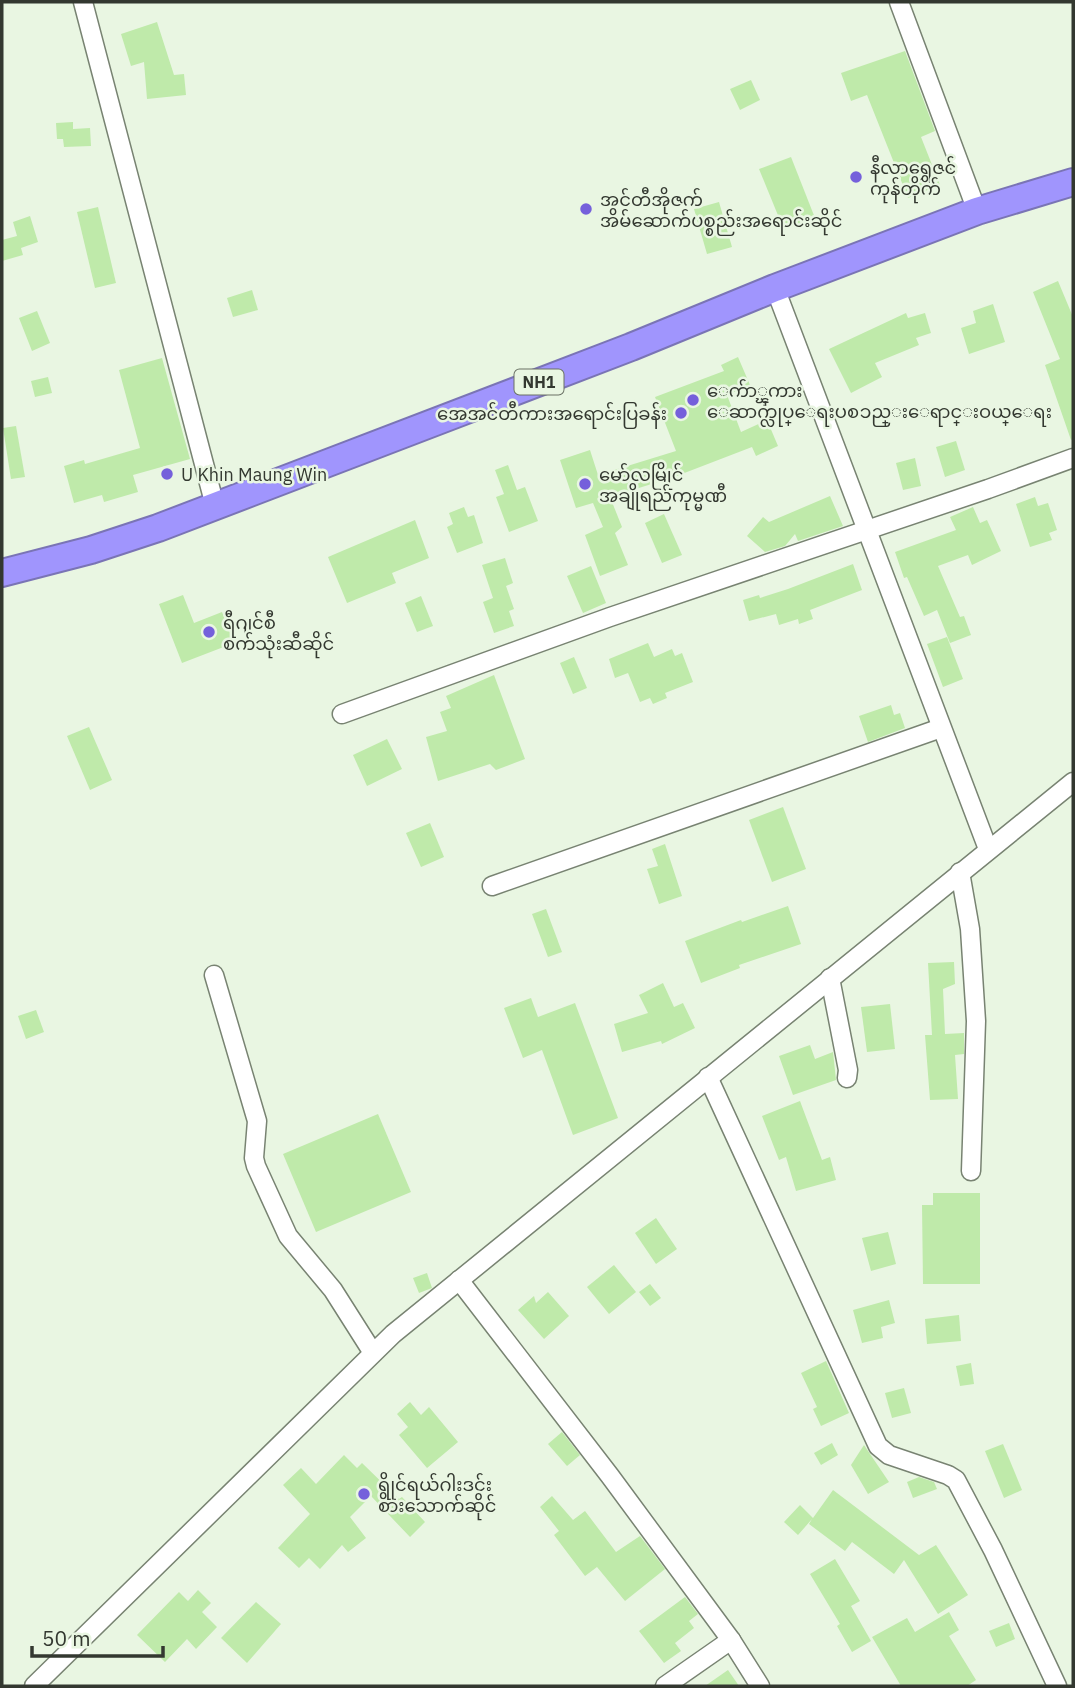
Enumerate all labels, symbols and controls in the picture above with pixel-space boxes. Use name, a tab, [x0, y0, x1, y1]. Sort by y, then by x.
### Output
place label: နီလာရွှေဇင် ကုန်တိုက်	[870, 154, 956, 204]
marker: နီလာရွှေဇင် ကုန်တိုက်	[848, 169, 864, 185]
place label: အင်တီအိုဇက် အိမ်ဆောက်ပစ္စည်းအရောင်းဆိုင်	[600, 186, 843, 236]
marker: အင်တီအိုဇက် အိမ်ဆောက်ပစ္စည်းအရောင်းဆိုင်	[578, 201, 594, 217]
road number: NH1	[514, 370, 564, 394]
place label: ေက်ာ္ၾကား ေဆာက္လုပ္ေရးပစၥည္းေရာင္းဝယ္ေရး	[707, 378, 1052, 427]
marker: ေက်ာ္ၾကား ေဆာက္လုပ္ေရးပစၥည္းေရာင္းဝယ္ေရး	[685, 392, 701, 408]
place label: အေအင်တီကားအရောင်းပြခန်း	[437, 400, 667, 429]
marker: အေအင်တီကားအရောင်းပြခန်း	[673, 405, 689, 421]
place label: မော်လမြိုင် အချိုရည်ကုမ္မဏီ	[599, 461, 727, 511]
place label: U Khin Maung Win	[181, 463, 327, 486]
marker: U Khin Maung Win	[159, 466, 175, 482]
marker: မော်လမြိုင် အချိုရည်ကုမ္မဏီ	[577, 476, 593, 492]
place label: ရီဂျင်စီ စက်သုံးဆီဆိုင်	[223, 609, 334, 659]
marker: ရီဂျင်စီ စက်သုံးဆီဆိုင်	[201, 624, 217, 640]
place label: ရွိုင်ရယ်ဂါးဒင်း စားသောက်ဆိုင်	[378, 1471, 496, 1521]
marker: ရွိုင်ရယ်ဂါးဒင်း စားသောက်ဆိုင်	[356, 1486, 372, 1502]
scale bar	[32, 1614, 163, 1658]
text: 50 m	[42, 1624, 91, 1652]

